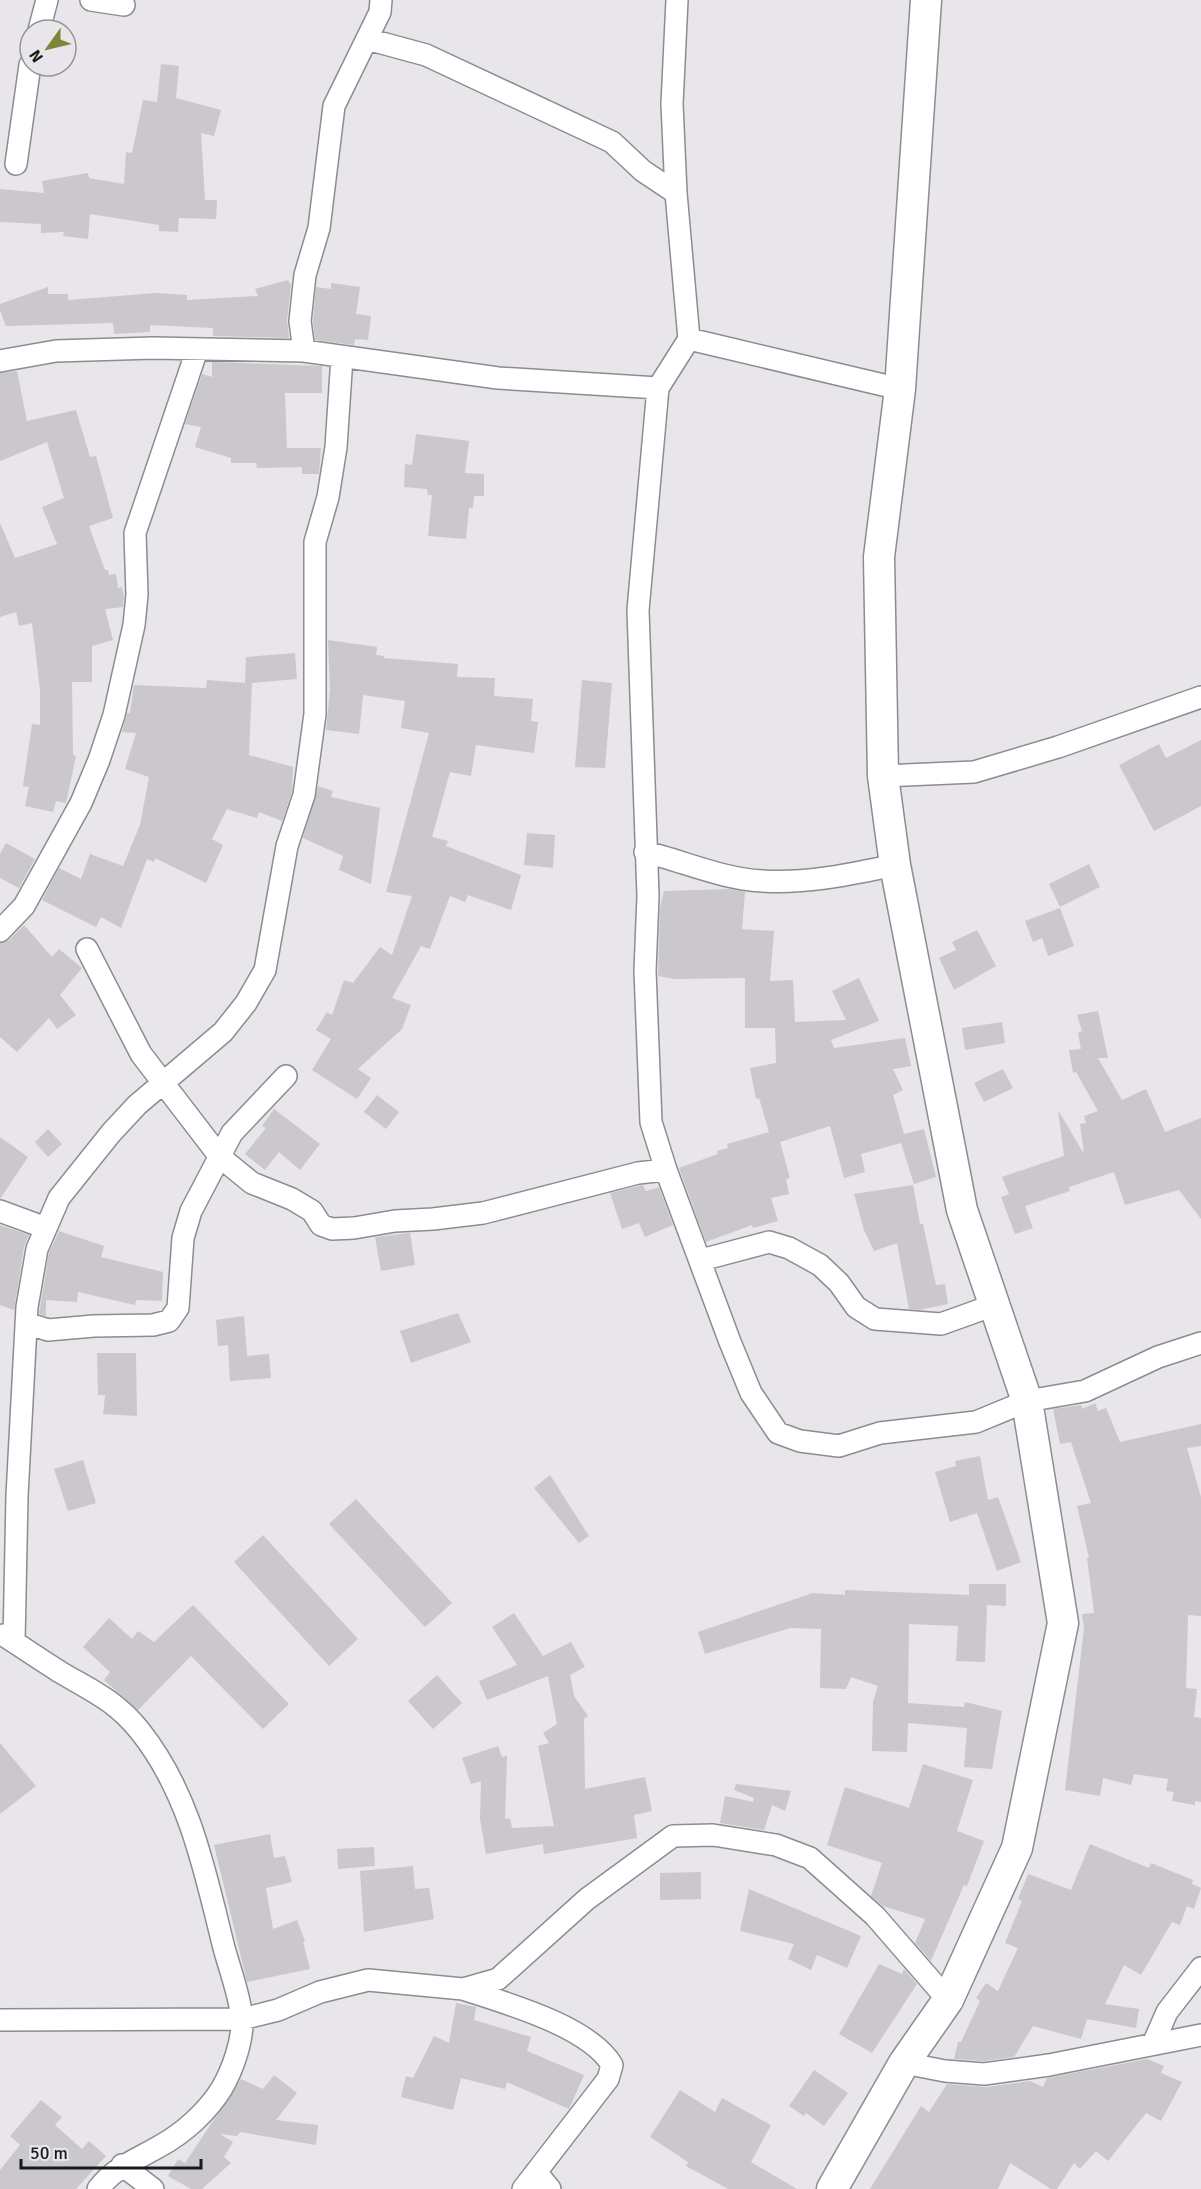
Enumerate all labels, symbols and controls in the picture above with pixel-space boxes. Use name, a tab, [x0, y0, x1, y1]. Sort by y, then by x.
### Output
north arrow	[18, 18, 78, 78]
text: N	[25, 46, 48, 66]
scale bar	[21, 2132, 201, 2170]
text: 50 m	[30, 2142, 68, 2164]

